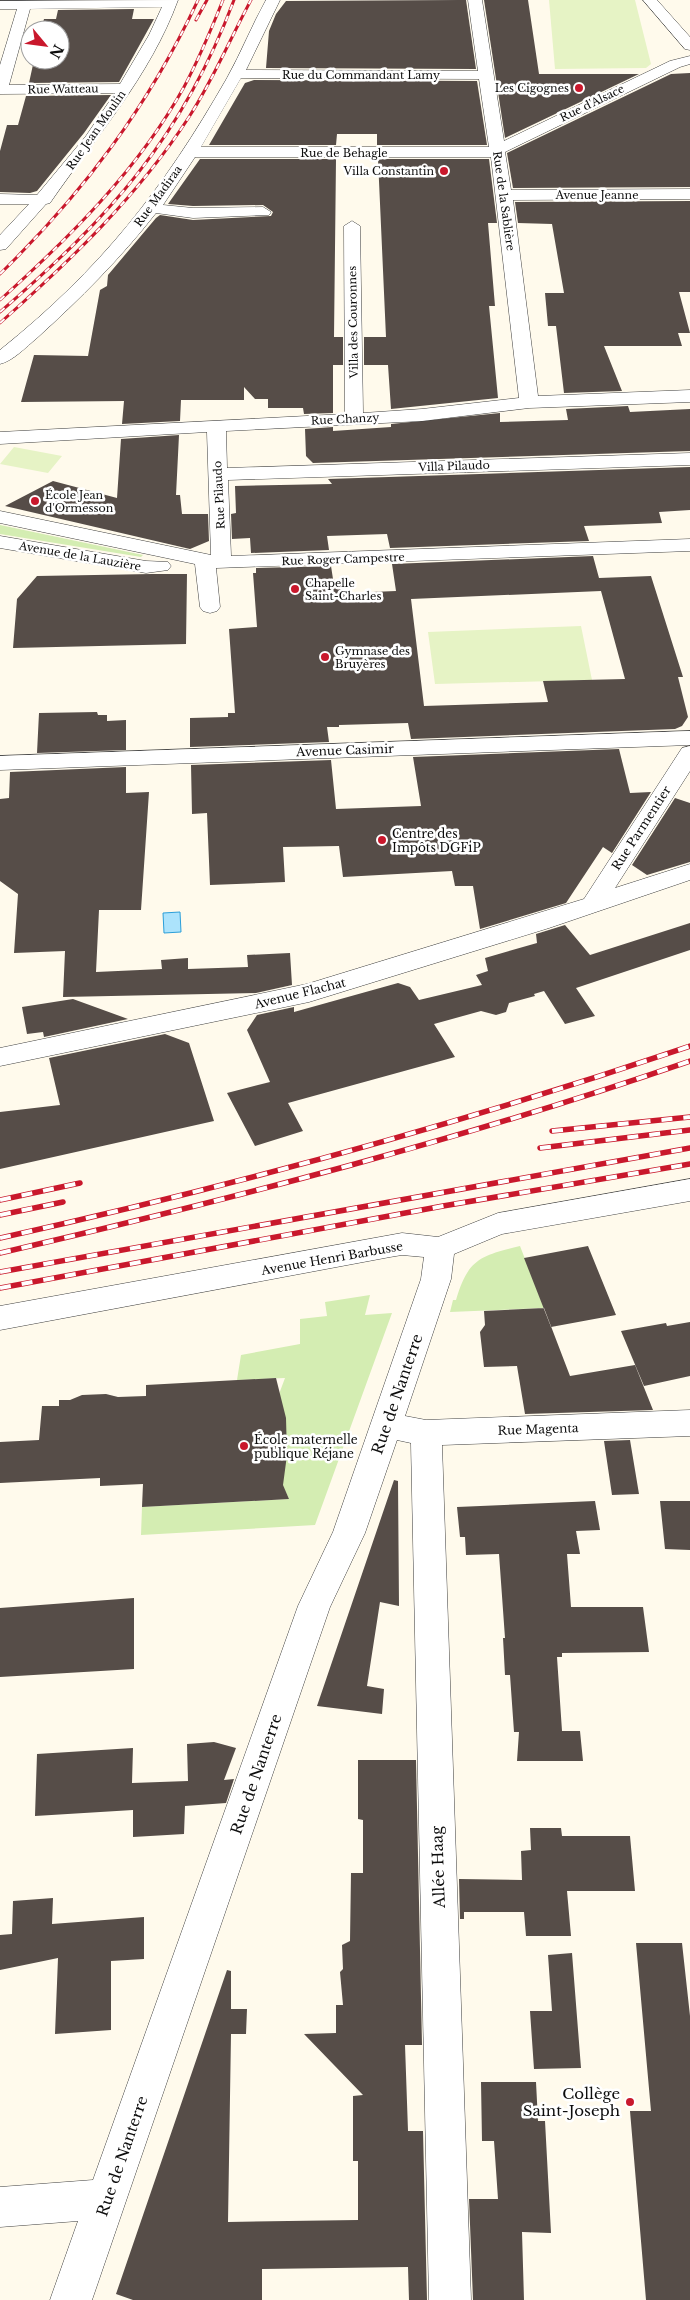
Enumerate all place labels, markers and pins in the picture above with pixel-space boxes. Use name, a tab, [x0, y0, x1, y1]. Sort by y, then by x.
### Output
place label: Les Cigognes	[495, 81, 569, 95]
marker: Les Cigognes	[573, 82, 585, 94]
place label: Villa Constantin	[343, 164, 434, 178]
marker: Villa Constantin	[438, 165, 450, 177]
place label: École Jean d'Ormesson	[45, 488, 114, 515]
marker: École Jean d'Ormesson	[29, 495, 41, 507]
place label: Chapelle Saint-Charles	[305, 576, 381, 603]
marker: Chapelle Saint-Charles	[289, 583, 301, 595]
place label: Gymnase des Bruyères	[335, 644, 410, 671]
marker: Gymnase des Bruyères	[319, 651, 331, 663]
place label: Centre des Impôts DGFiP	[392, 826, 481, 855]
marker: Centre des Impôts DGFiP	[376, 834, 388, 846]
place label: École maternelle publique Réjane	[254, 1431, 358, 1461]
marker: École maternelle publique Réjane	[238, 1440, 250, 1452]
place label: Collège Saint-Joseph	[523, 2084, 620, 2120]
marker: Collège Saint-Joseph	[624, 2096, 636, 2108]

